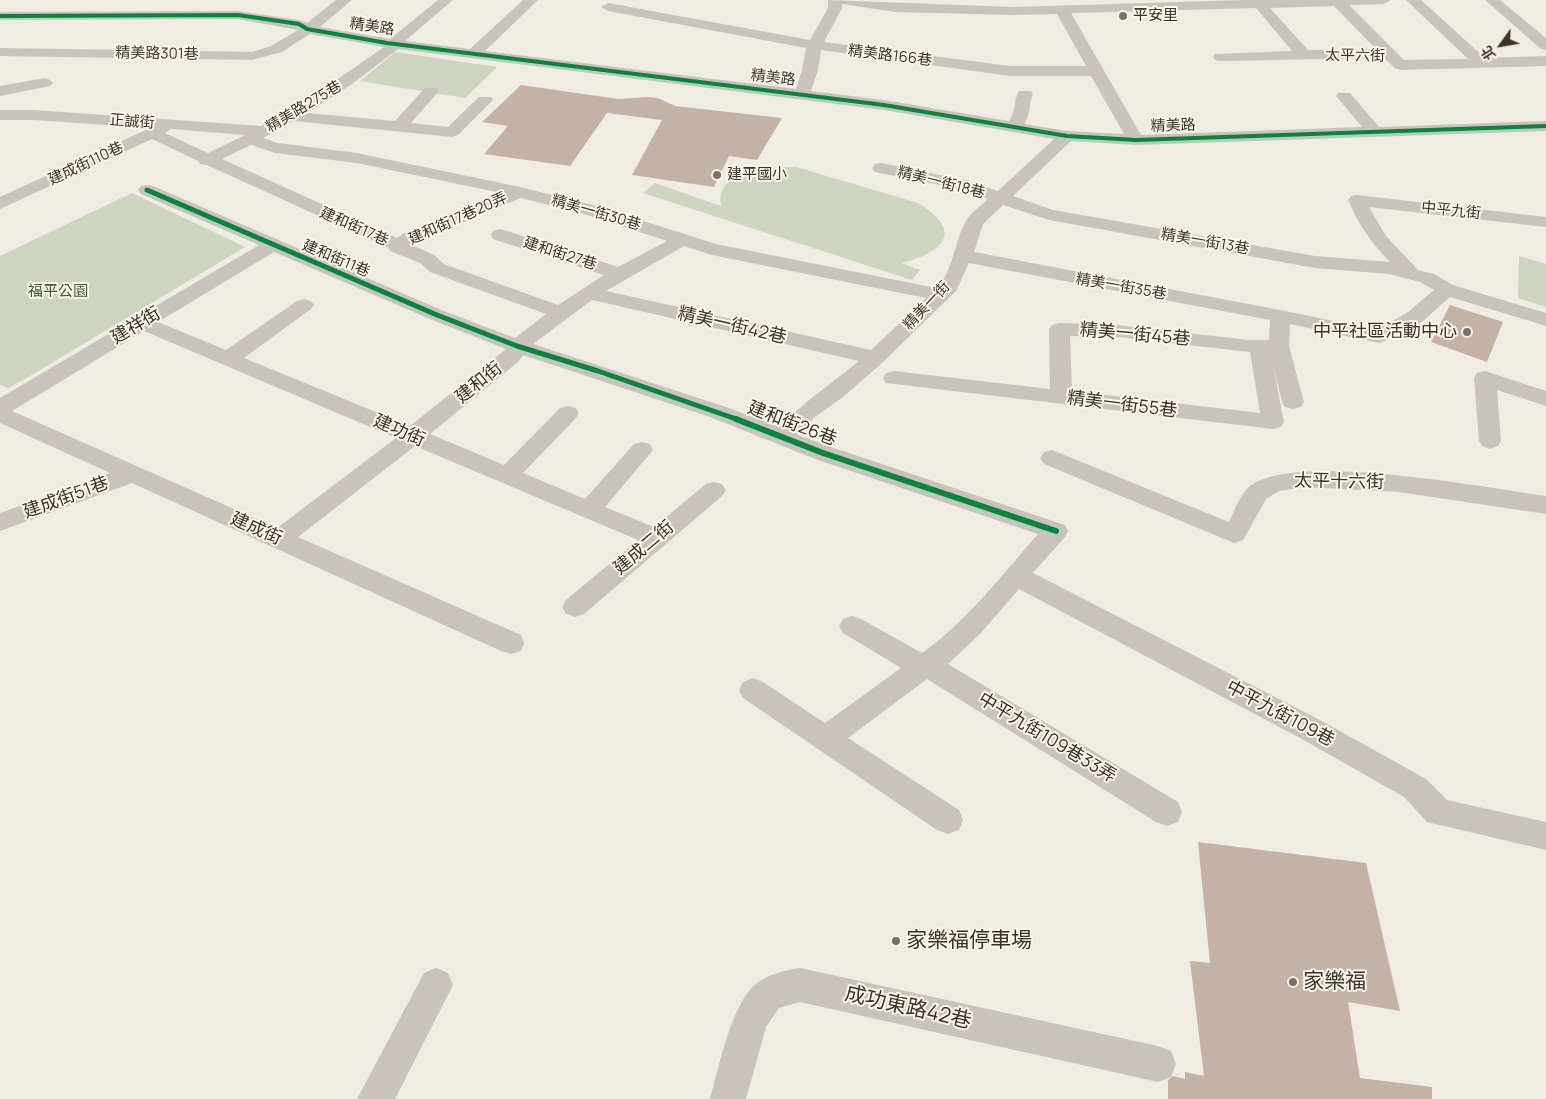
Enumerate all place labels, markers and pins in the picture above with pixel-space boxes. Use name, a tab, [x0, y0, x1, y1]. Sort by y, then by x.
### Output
place label: 平安里	[1133, 7, 1178, 25]
marker: 平安里	[1117, 10, 1129, 22]
place label: 建平國小	[727, 166, 787, 184]
marker: 建平國小	[711, 169, 723, 181]
place label: 中平社區活動中心	[1313, 321, 1457, 343]
marker: 中平社區活動中心	[1461, 326, 1473, 338]
place label: 家樂福停車場	[906, 928, 1032, 954]
marker: 家樂福停車場	[890, 935, 902, 947]
place label: 家樂福	[1303, 969, 1366, 995]
marker: 家樂福	[1287, 976, 1299, 988]

